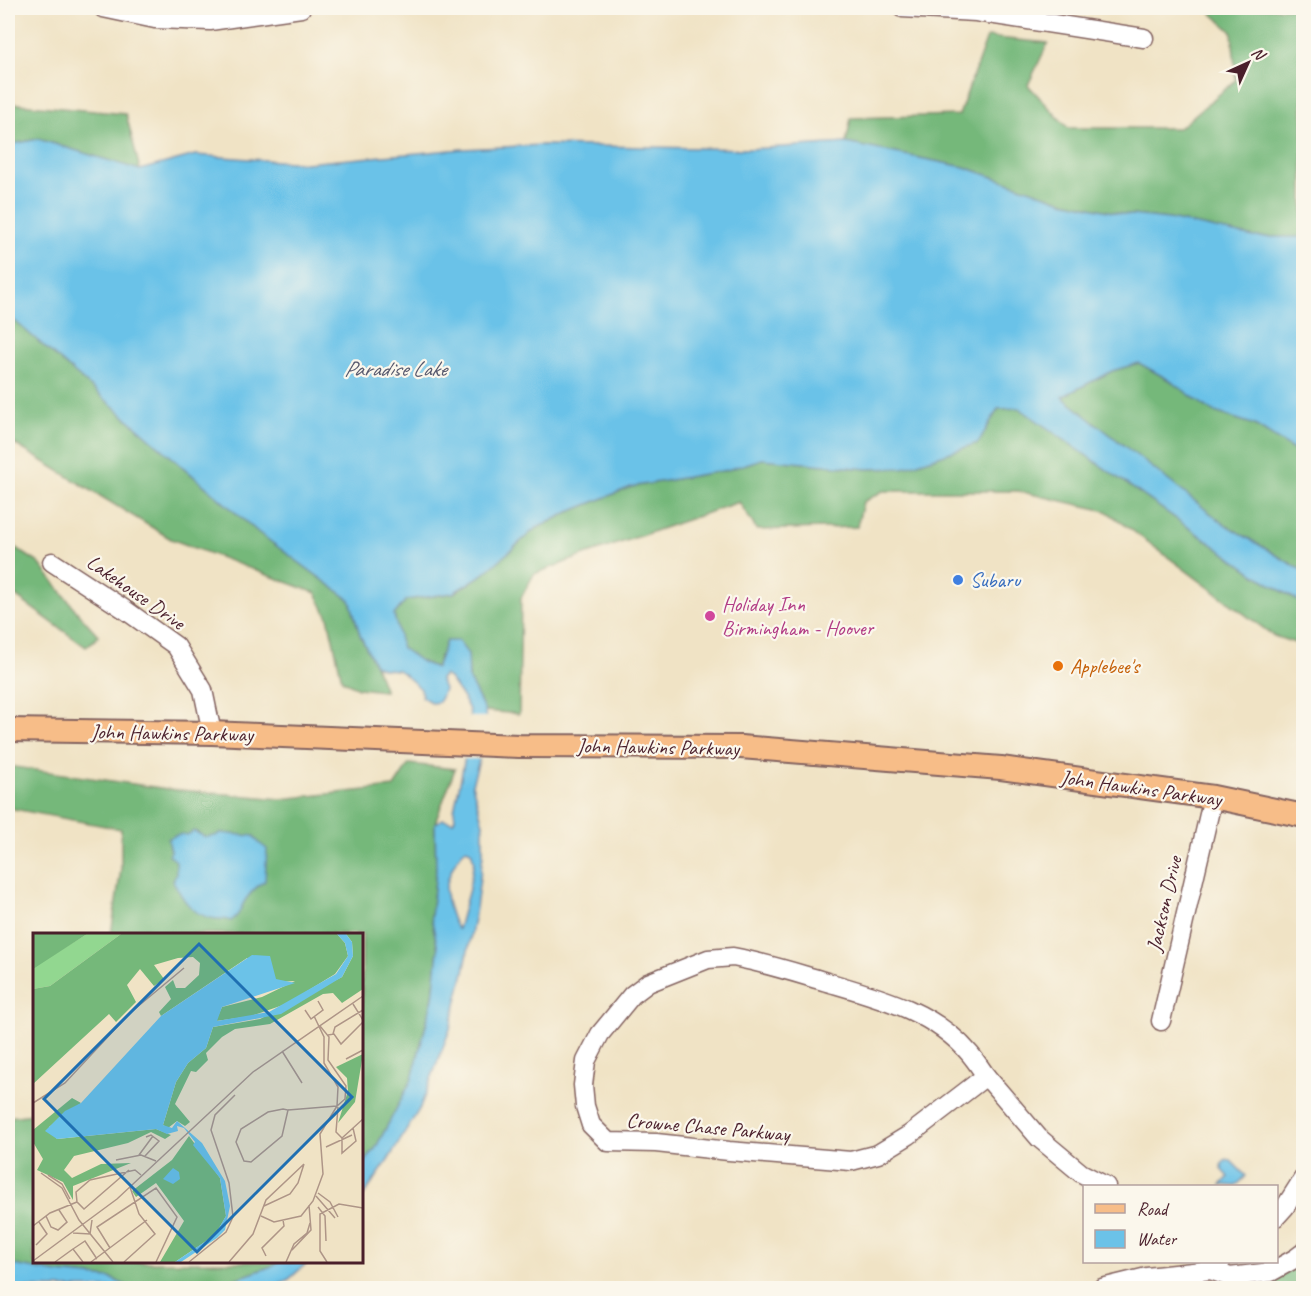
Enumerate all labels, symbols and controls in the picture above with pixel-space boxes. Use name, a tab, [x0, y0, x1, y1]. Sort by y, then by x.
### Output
north arrow	[1218, 33, 1278, 93]
text: N	[1247, 43, 1271, 66]
water label: Paradise Lake	[344, 355, 449, 383]
street label: Lakehouse Drive	[82, 549, 192, 637]
place label: Subaru	[970, 567, 1021, 593]
marker: Subaru	[951, 573, 965, 587]
place label: Holiday Inn Birmingham - Hoover	[722, 591, 875, 641]
marker: Holiday Inn Birmingham - Hoover	[703, 609, 717, 623]
place label: Applebee's	[1070, 653, 1141, 679]
marker: Applebee's	[1051, 659, 1065, 673]
street label: John Hawkins Parkway	[90, 719, 255, 747]
street label: John Hawkins Parkway	[576, 733, 741, 761]
street label: John Hawkins Parkway	[1058, 764, 1225, 812]
street label: Jackson Drive	[1140, 852, 1188, 955]
inset map	[33, 933, 363, 1263]
street label: Crowne Chase Parkway	[625, 1107, 792, 1147]
legend	[1083, 1185, 1278, 1263]
text: Road	[1137, 1198, 1170, 1220]
text: Water	[1137, 1228, 1178, 1250]

